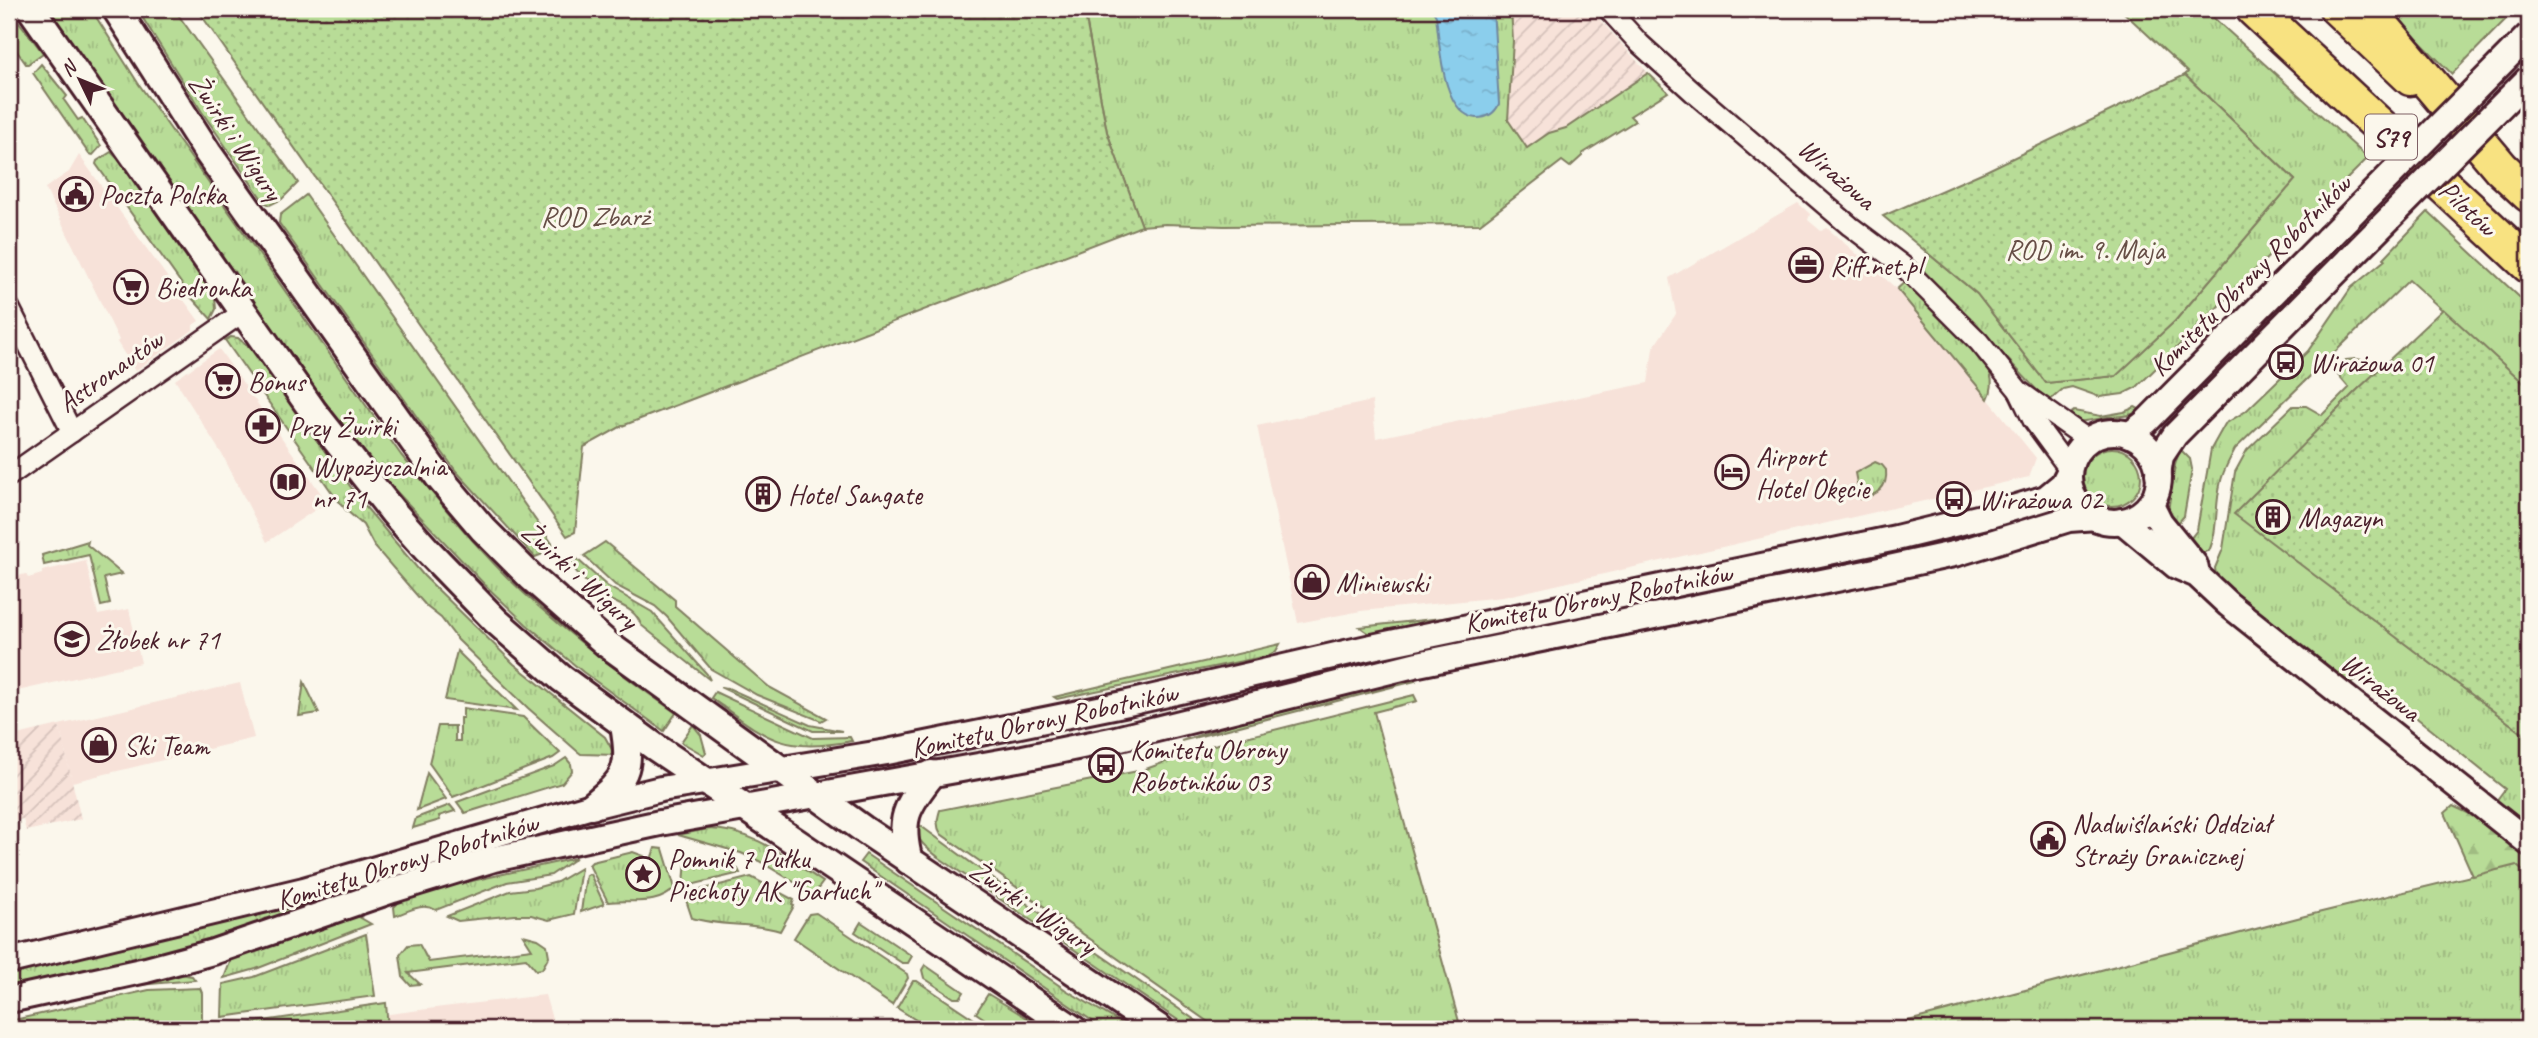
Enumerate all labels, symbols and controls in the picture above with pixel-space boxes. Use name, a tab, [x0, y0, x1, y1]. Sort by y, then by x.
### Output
north arrow	[46, 46, 116, 116]
text: N	[56, 54, 83, 82]
street label: Żwirki i Wigury	[181, 67, 292, 209]
road number: S79	[2365, 114, 2417, 160]
street label: Wirażowa	[1791, 131, 1884, 218]
street label: Komitetu Obrony Robotników	[2142, 165, 2360, 383]
street label: Pilotów	[2432, 172, 2506, 245]
public building icon: Poczta Polska	[57, 175, 95, 213]
place label: Poczta Polska	[100, 177, 229, 212]
park label: ROD Zbarż	[541, 199, 653, 234]
park label: ROD im. 9. Maja	[2005, 232, 2166, 267]
office icon: Riff.net.pl	[1787, 246, 1825, 284]
place label: Riff.net.pl	[1830, 248, 1927, 283]
supermarket icon: Biedronka	[112, 268, 150, 306]
place label: Biedronka	[156, 270, 253, 305]
street label: Astronautów	[51, 321, 171, 420]
bus stop icon: Wirażowa 01	[2267, 343, 2305, 381]
place label: Wirażowa 01	[2310, 345, 2435, 380]
supermarket icon: Bonus	[204, 362, 242, 400]
place label: Bonus	[248, 364, 307, 399]
pharmacy icon: Przy Żwirki	[244, 407, 282, 445]
place label: Przy Żwirki	[288, 409, 400, 444]
place label: Airport Hotel Okęcie	[1756, 439, 1871, 506]
place label: Wypożyczalnia nr 71	[312, 449, 449, 516]
hotel icon: Airport Hotel Okęcie	[1713, 453, 1751, 491]
library icon: Wypożyczalnia nr 71	[269, 463, 307, 501]
building icon: Hotel Sangate	[744, 475, 782, 513]
place label: Hotel Sangate	[788, 477, 924, 512]
bus stop icon: Wirażowa 02	[1935, 480, 1973, 518]
place label: Wirażowa 02	[1979, 482, 2105, 517]
building icon: Magazyn	[2254, 498, 2292, 536]
place label: Magazyn	[2298, 500, 2384, 535]
street label: Żwirki i Wigury	[514, 513, 647, 638]
street label: Komitetu Obrony Robotników	[1461, 554, 1737, 641]
shop icon: Miniewski	[1293, 563, 1331, 601]
place label: Miniewski	[1336, 565, 1432, 600]
school or university icon: Żłobek nr 71	[53, 620, 91, 658]
place label: Żłobek nr 71	[96, 622, 221, 657]
street label: Wirażowa	[2334, 645, 2429, 730]
street label: Komitetu Obrony Robotników	[908, 674, 1183, 765]
shop icon: Ski Team	[80, 726, 118, 764]
place label: Ski Team	[124, 728, 211, 763]
place label: Komitetu Obrony Robotników 03	[1130, 732, 1289, 799]
bus stop icon: Komitetu Obrony Robotników 03	[1087, 746, 1125, 784]
street label: Komitetu Obrony Robotników	[272, 804, 544, 917]
place label: Nadwiślański Oddział Straży Granicznej	[2072, 806, 2275, 873]
public building icon: Nadwiślański Oddział Straży Granicznej	[2029, 820, 2067, 858]
place label: Pomnik 7 Pułku Piechoty AK "Garłuch"	[668, 841, 882, 908]
street label: Żwirki i Wigury	[963, 852, 1105, 963]
place icon: Pomnik 7 Pułku Piechoty AK "Garłuch"	[624, 855, 662, 893]

